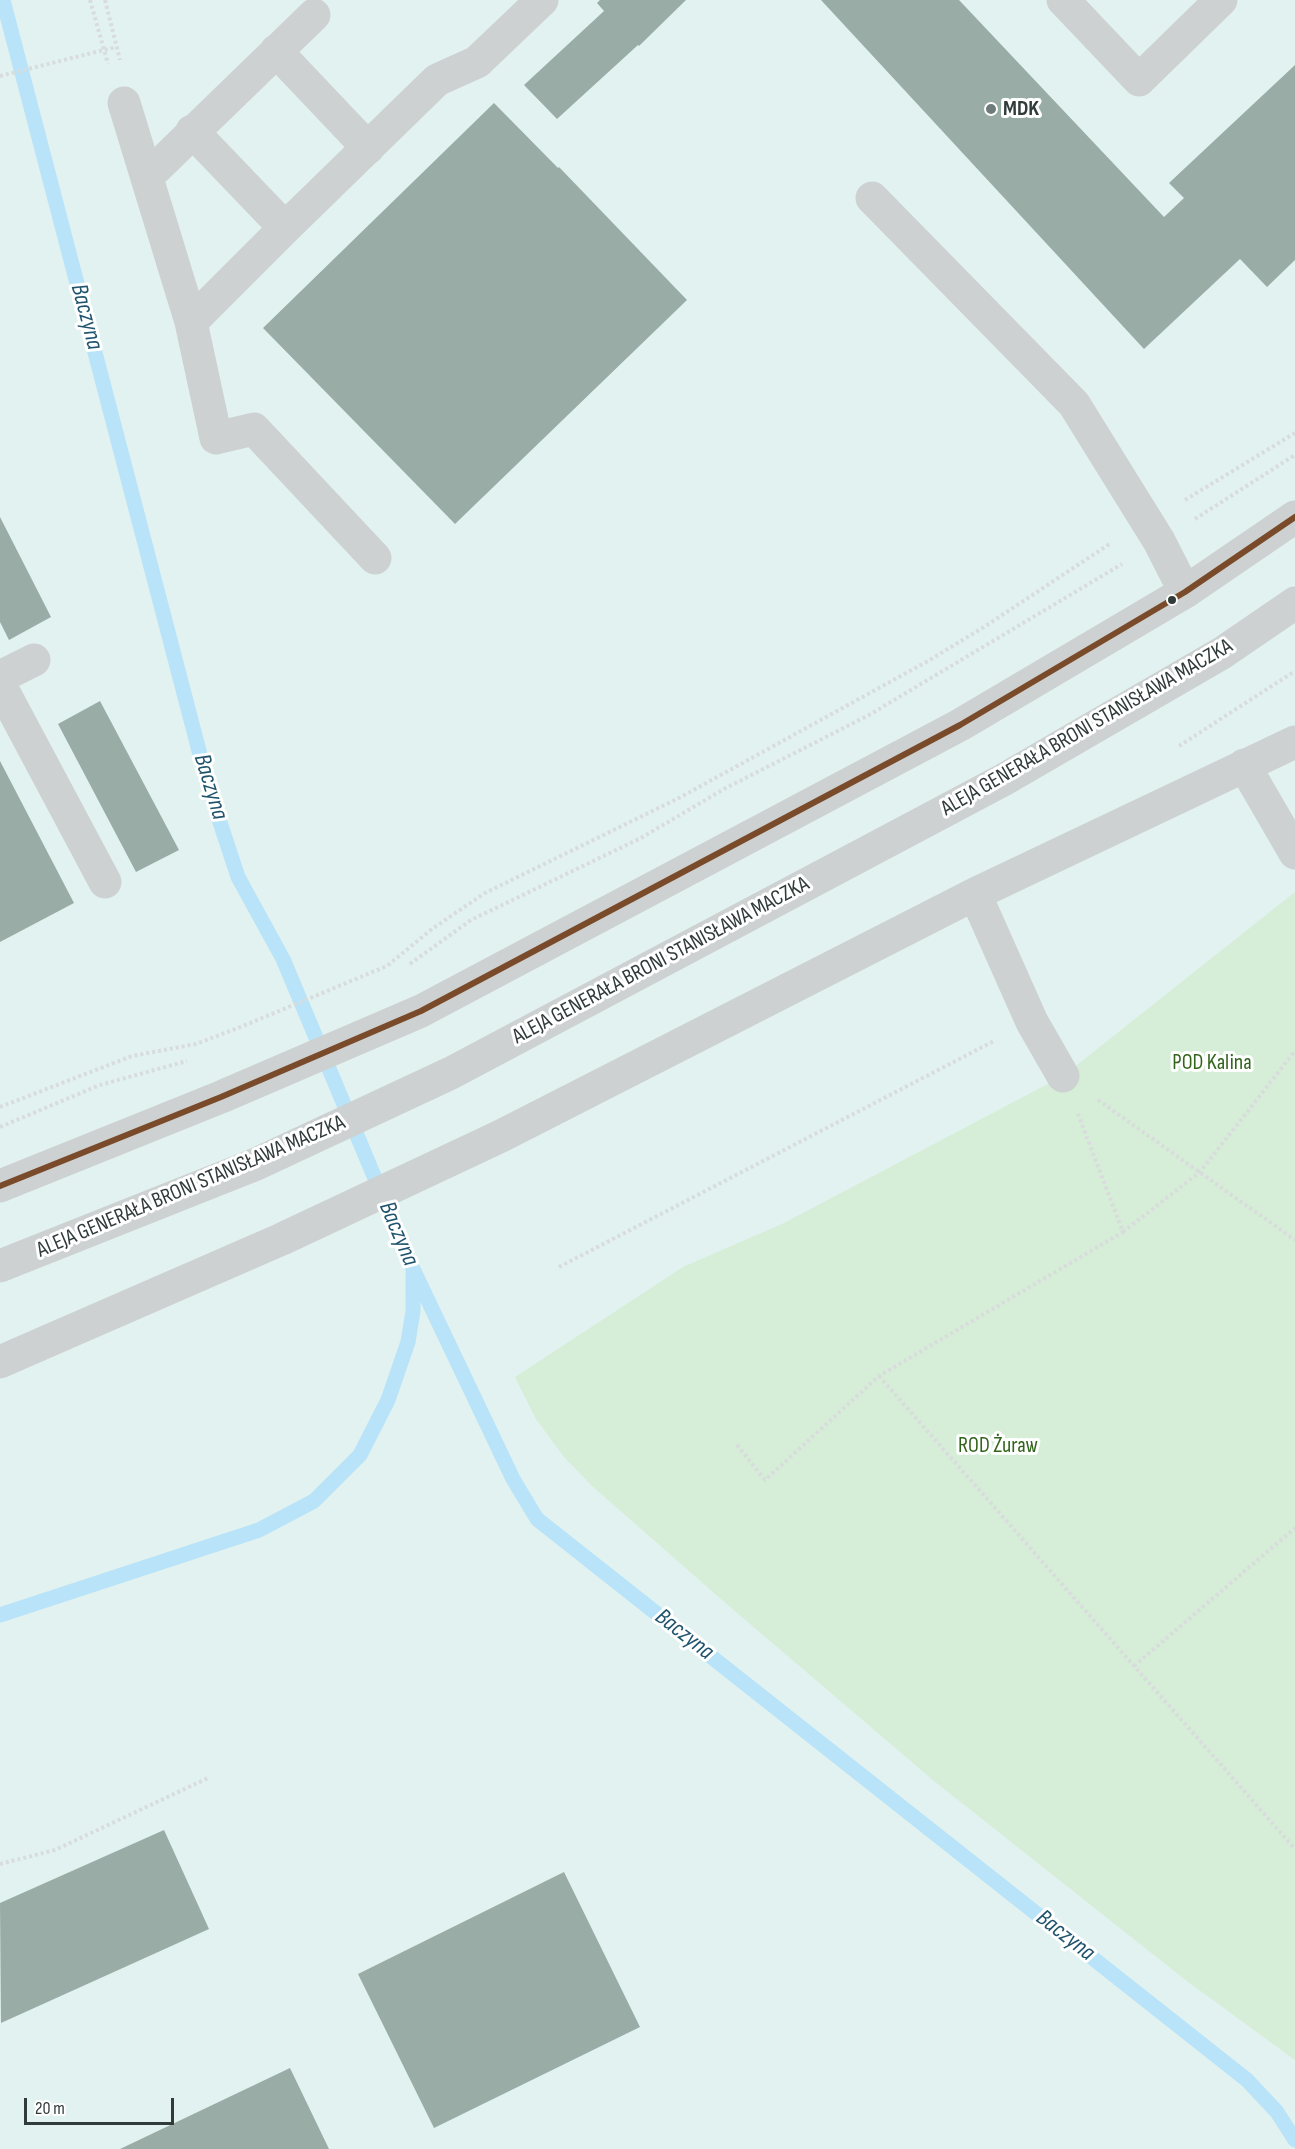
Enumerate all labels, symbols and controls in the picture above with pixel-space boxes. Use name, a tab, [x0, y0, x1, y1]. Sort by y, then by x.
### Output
place label: MDK	[1003, 96, 1039, 122]
marker: MDK	[984, 102, 998, 116]
water label: Baczyna	[63, 281, 109, 353]
unlabelled marker	[1166, 594, 1178, 606]
street label: ALEJA GENERAŁA BRONI STANISŁAWA MACZKA	[937, 634, 1237, 822]
water label: Baczyna	[186, 751, 234, 823]
street label: ALEJA GENERAŁA BRONI STANISŁAWA MACZKA	[508, 871, 814, 1051]
park label: POD Kalina	[1172, 1050, 1252, 1076]
street label: ALEJA GENERAŁA BRONI STANISŁAWA MACZKA	[33, 1110, 349, 1264]
water label: Baczyna	[372, 1198, 424, 1270]
park label: ROD Żuraw	[958, 1433, 1038, 1459]
water label: Baczyna	[649, 1603, 719, 1667]
water label: Baczyna	[1030, 1904, 1100, 1968]
scale bar	[27, 2086, 177, 2124]
text: 20 m	[35, 2098, 65, 2119]

